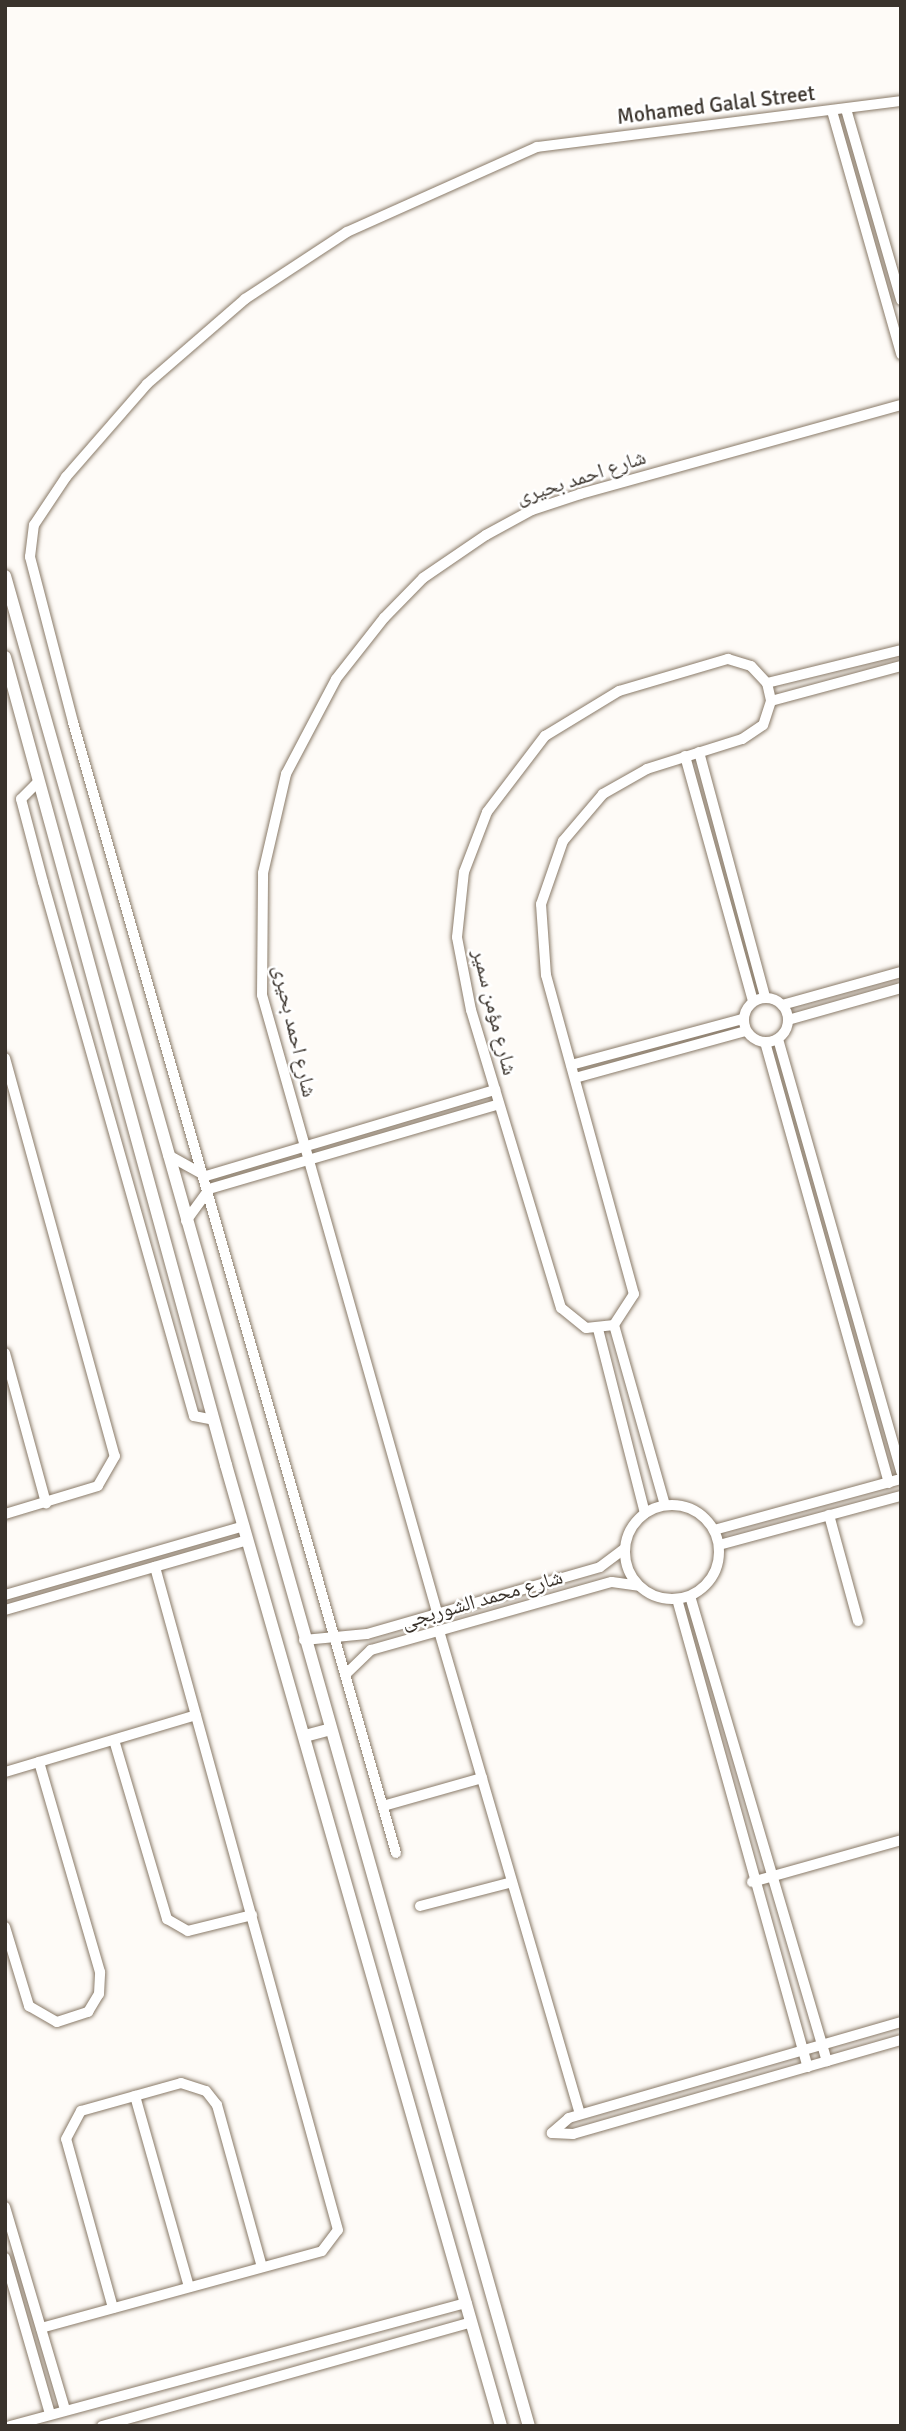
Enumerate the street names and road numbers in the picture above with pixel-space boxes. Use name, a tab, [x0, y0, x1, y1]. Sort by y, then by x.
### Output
street label: Mohamed Galal Street	[615, 80, 817, 130]
street label: شارع احمد بحيرى	[513, 444, 649, 510]
street label: شارع مؤمن سمير	[467, 946, 523, 1078]
street label: شارع احمد بحيرى	[268, 962, 322, 1100]
street label: شارع محمد الشوربجى	[398, 1564, 566, 1634]

